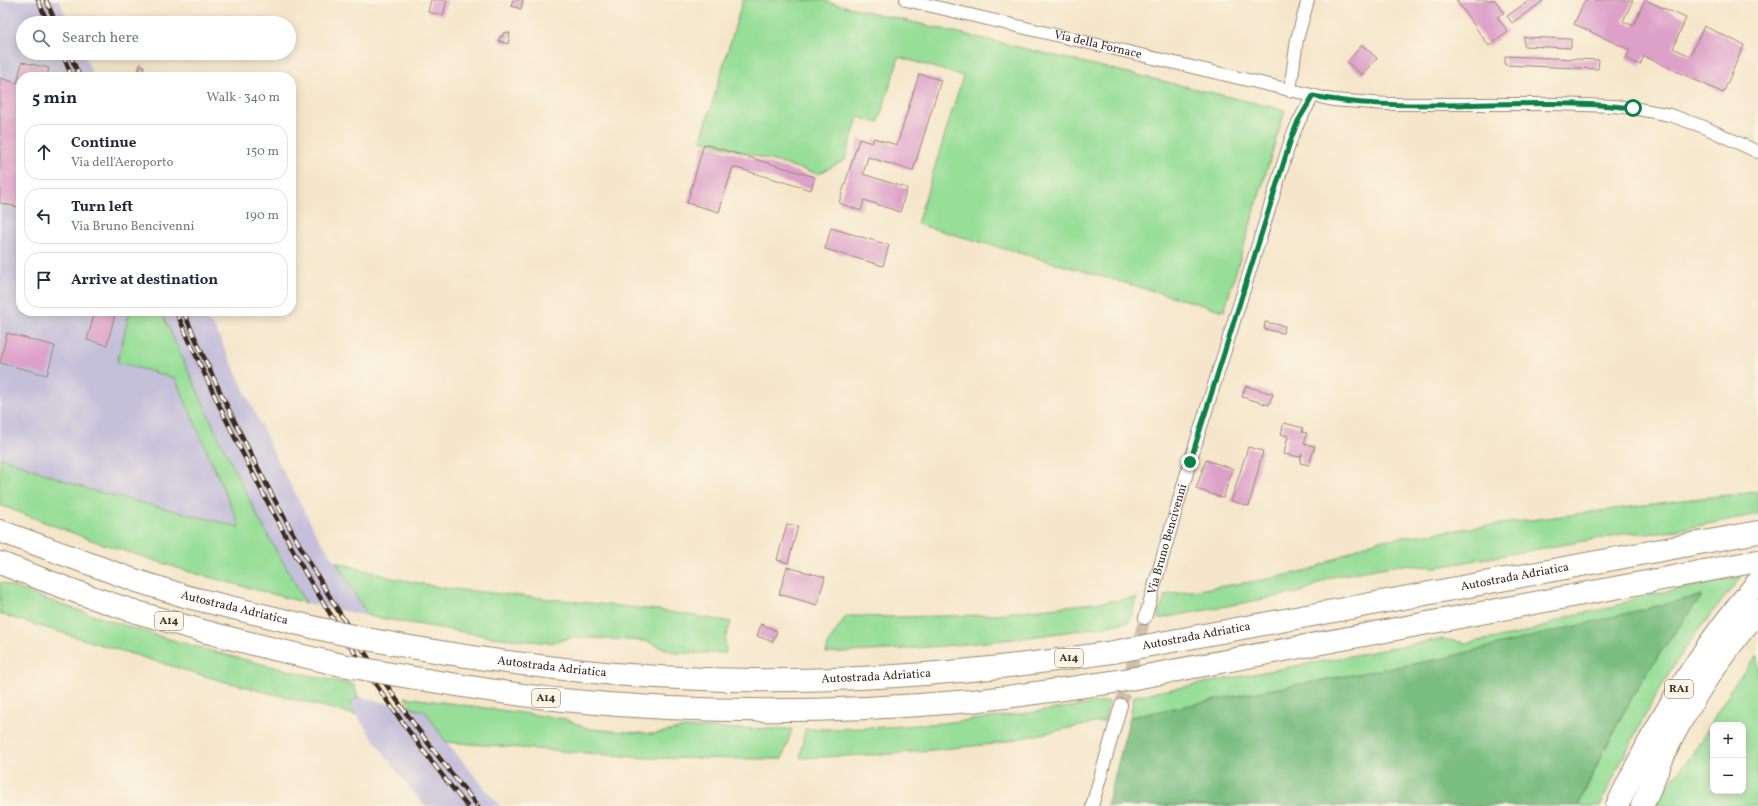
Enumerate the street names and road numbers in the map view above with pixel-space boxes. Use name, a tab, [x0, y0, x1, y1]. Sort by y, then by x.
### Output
street label: Via della Fornace	[1052, 27, 1144, 63]
street label: Via Bruno Bencivenni	[1144, 482, 1191, 596]
street label: Autostrada Adriatica	[1460, 559, 1570, 595]
street label: Autostrada Adriatica	[179, 587, 290, 629]
road number: A14	[155, 612, 183, 630]
street label: Autostrada Adriatica	[1141, 619, 1252, 654]
road number: A14	[1055, 649, 1083, 667]
street label: Autostrada Adriatica	[496, 653, 607, 681]
street label: Autostrada Adriatica	[821, 666, 932, 687]
road number: RA1	[1665, 680, 1693, 698]
road number: A14	[532, 689, 560, 707]

